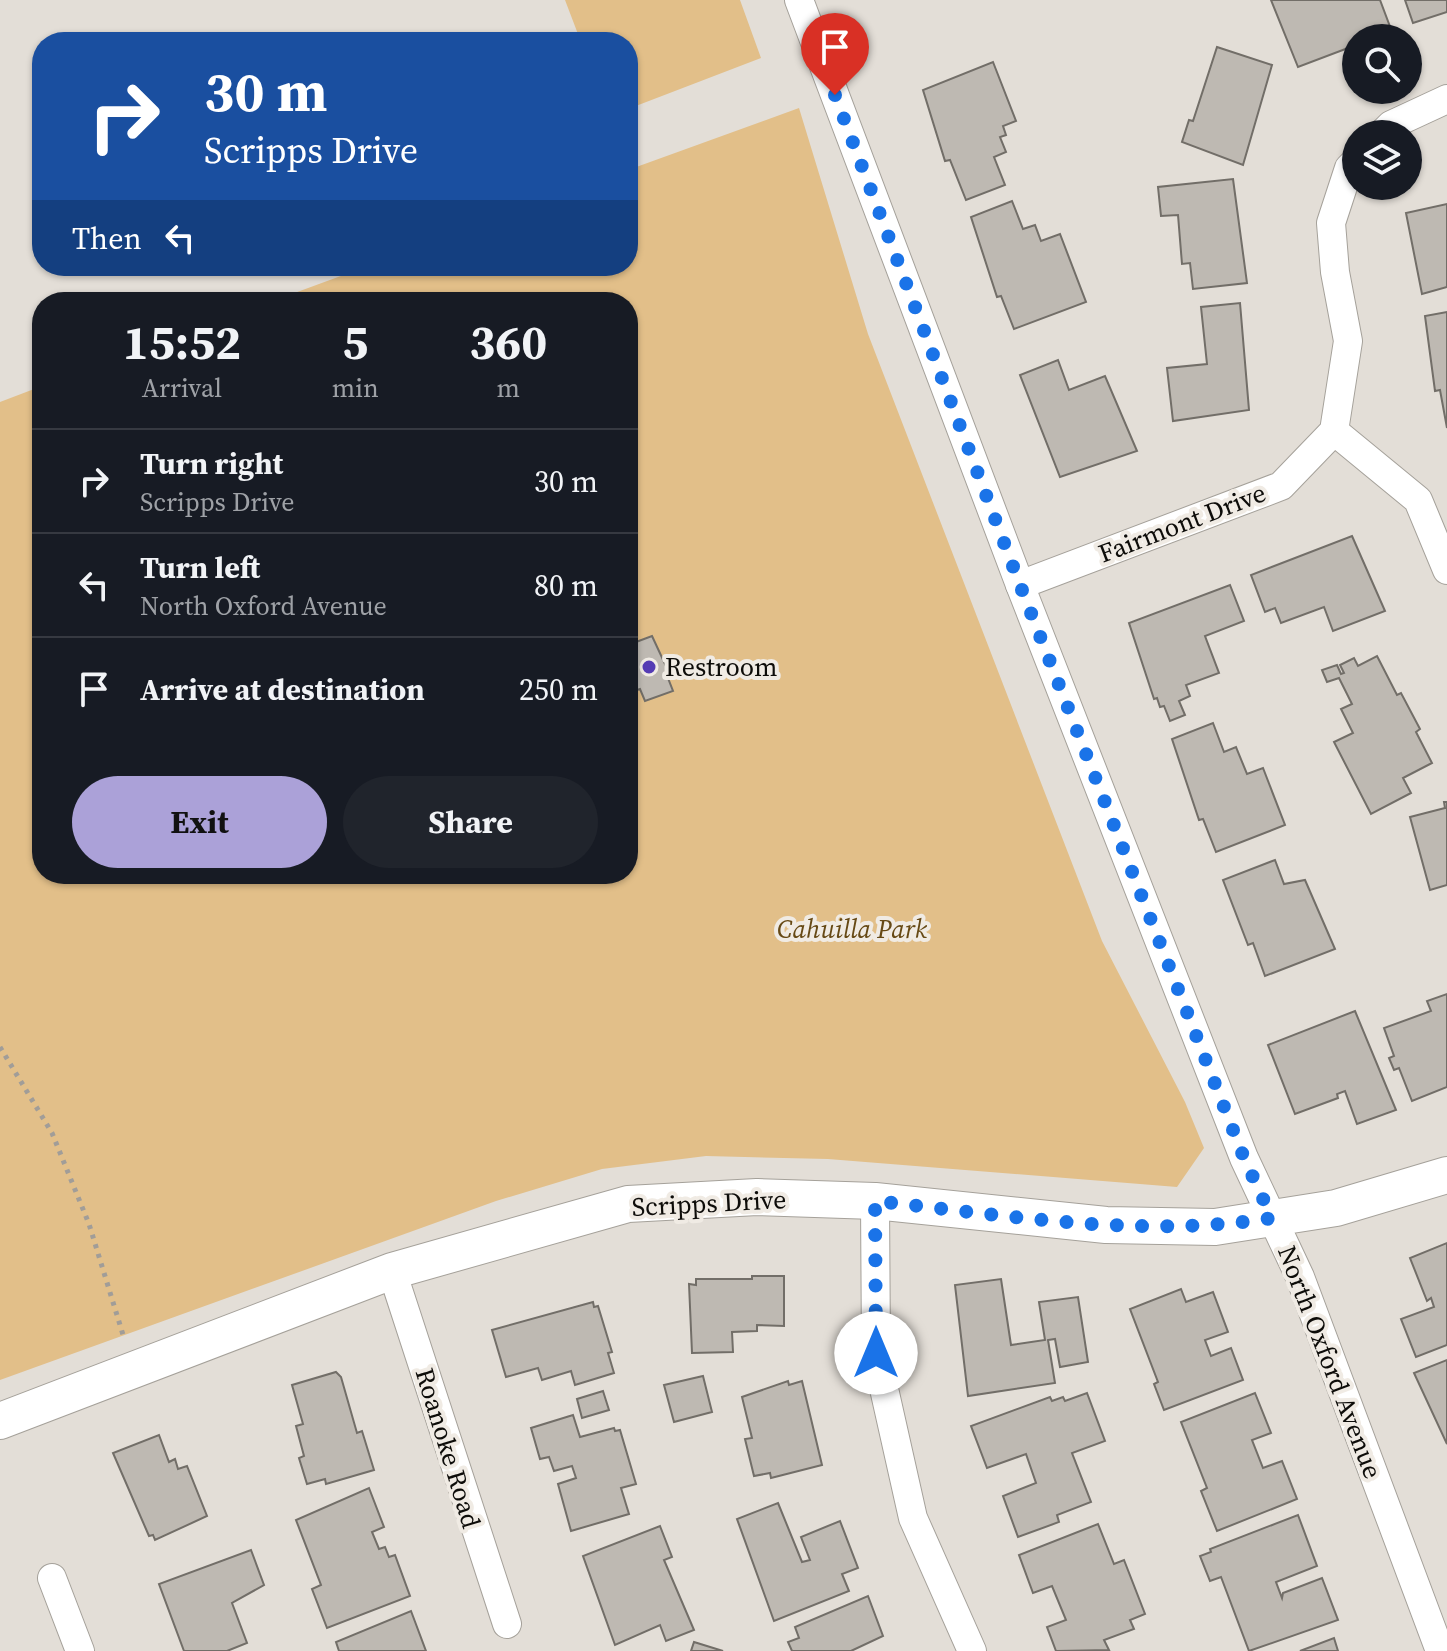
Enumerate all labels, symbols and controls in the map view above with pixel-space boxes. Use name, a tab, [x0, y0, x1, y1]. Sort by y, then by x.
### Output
pin	[801, 13, 869, 95]
map controls	[1342, 24, 1422, 200]
button: search	[1342, 24, 1422, 104]
icon: arrive	[813, 25, 857, 69]
text: 30 m	[204, 53, 327, 130]
icon: right	[72, 64, 176, 168]
button: layers	[1342, 120, 1422, 200]
text: Scripps Drive	[204, 126, 418, 175]
icon: left	[158, 216, 202, 260]
text: Then	[72, 218, 142, 259]
text: 15:52	[123, 309, 241, 375]
text: 5	[342, 309, 368, 375]
text: 360	[469, 309, 547, 375]
text: Arrival	[142, 370, 222, 406]
text: min	[332, 370, 379, 406]
text: m	[497, 370, 520, 406]
text: Turn right	[140, 443, 283, 484]
icon: right	[72, 459, 116, 503]
text: 30 m	[534, 461, 598, 502]
street label: Fairmont Drive	[1093, 475, 1271, 571]
text: Scripps Drive	[140, 484, 295, 520]
text: Turn left	[140, 547, 260, 588]
icon: left	[72, 563, 116, 607]
text: 80 m	[534, 565, 598, 606]
text: North Oxford Avenue	[140, 588, 387, 624]
place label: Restroom	[665, 649, 777, 685]
marker: Restroom	[640, 658, 658, 676]
icon: arrive	[72, 667, 116, 711]
text: Arrive at destination	[140, 669, 425, 710]
text: 250 m	[519, 669, 598, 710]
button: Exit	[72, 776, 327, 868]
button: Share	[343, 776, 598, 868]
park label: Cahuilla Park	[777, 911, 928, 947]
street label: Scripps Drive	[631, 1181, 787, 1225]
street label: North Oxford Avenue	[1269, 1240, 1391, 1484]
position arrow	[834, 1311, 918, 1395]
street label: Roanoke Road	[407, 1363, 490, 1533]

